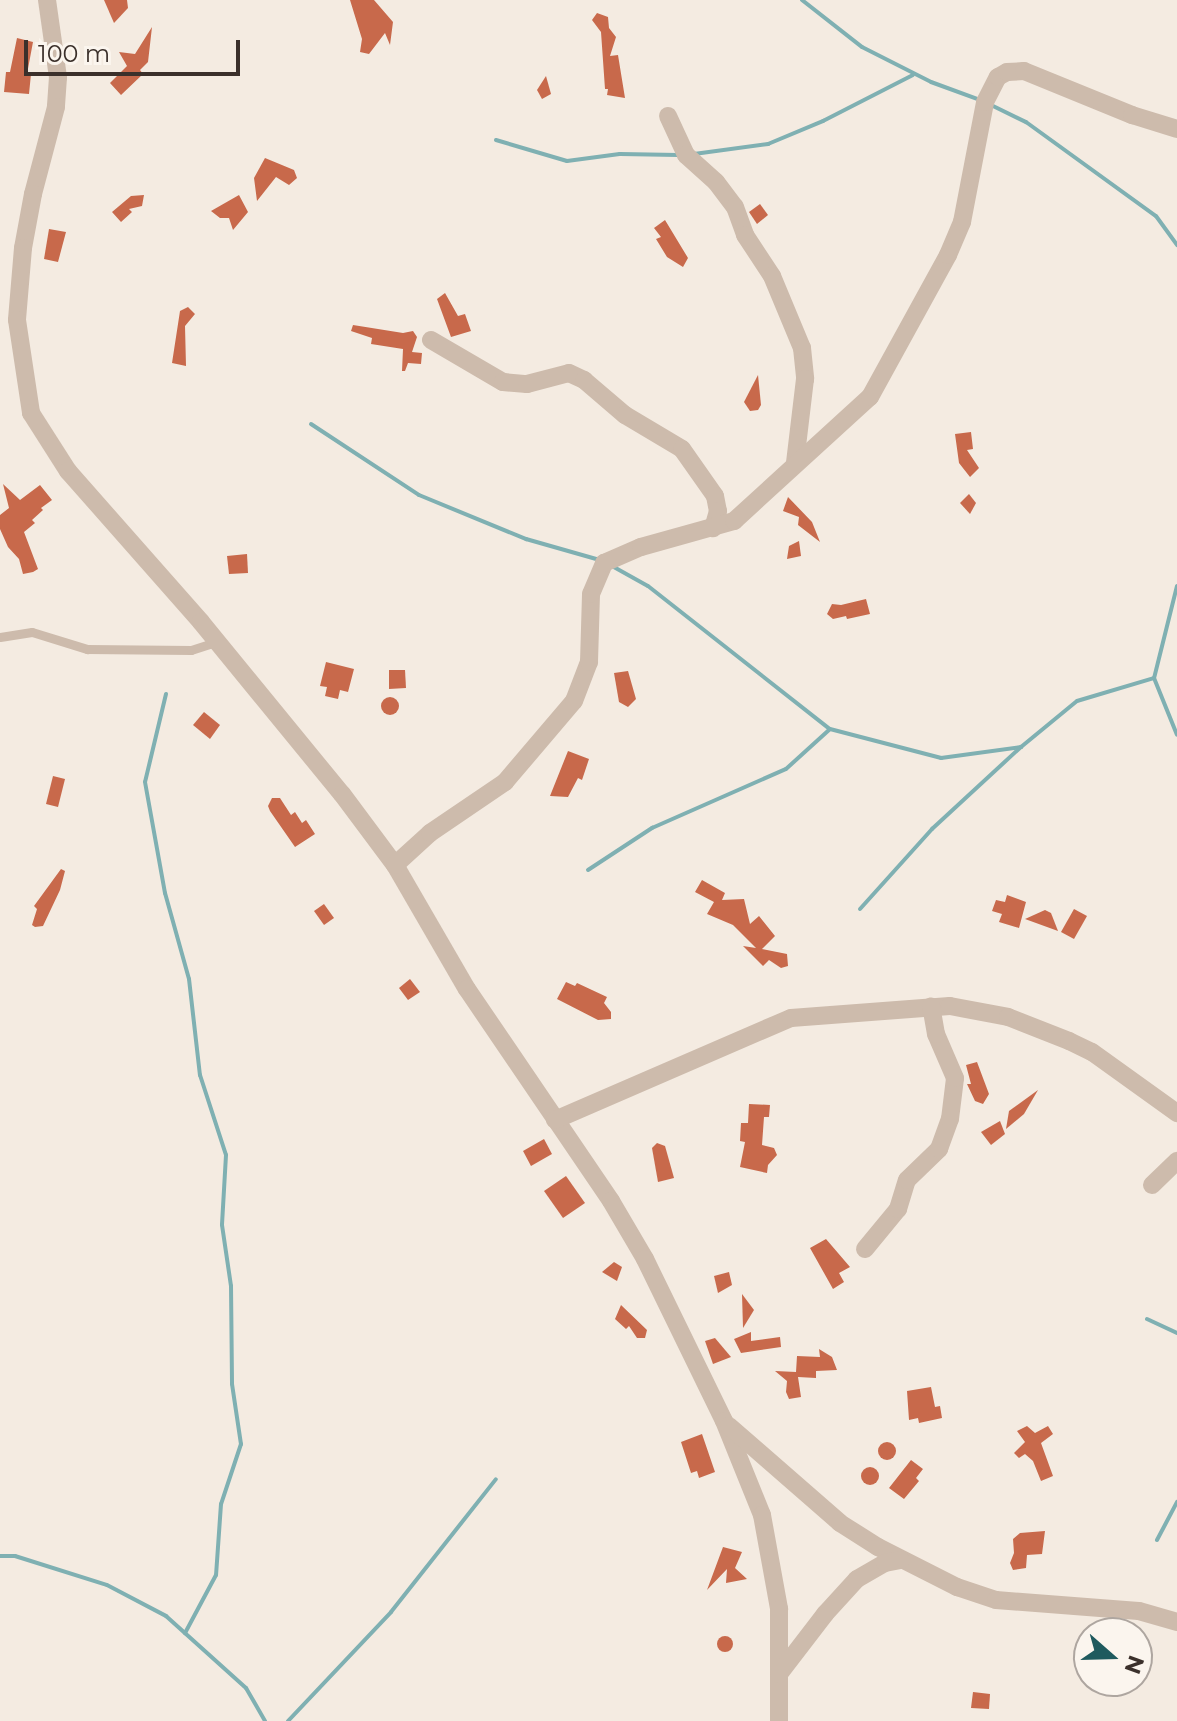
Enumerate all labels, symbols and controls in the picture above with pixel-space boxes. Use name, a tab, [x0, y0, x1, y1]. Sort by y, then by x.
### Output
scale bar	[28, 24, 244, 74]
text: 100 m	[38, 39, 110, 68]
north arrow	[1073, 1617, 1153, 1697]
text: N	[1118, 1652, 1150, 1678]

